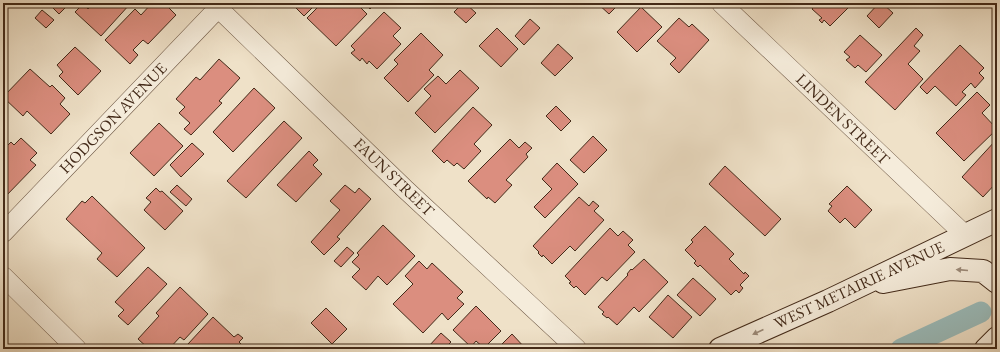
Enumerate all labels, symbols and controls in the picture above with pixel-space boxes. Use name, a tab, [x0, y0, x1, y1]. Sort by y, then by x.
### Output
street label: HODGSON AVENUE	[55, 58, 171, 178]
street label: LINDEN STREET	[792, 69, 895, 169]
street label: FAUN STREET	[349, 133, 439, 221]
street label: WEST METAIRIE AVENUE	[770, 236, 948, 334]
one-way arrow	[956, 266, 968, 273]
one-way arrow	[753, 329, 764, 335]

